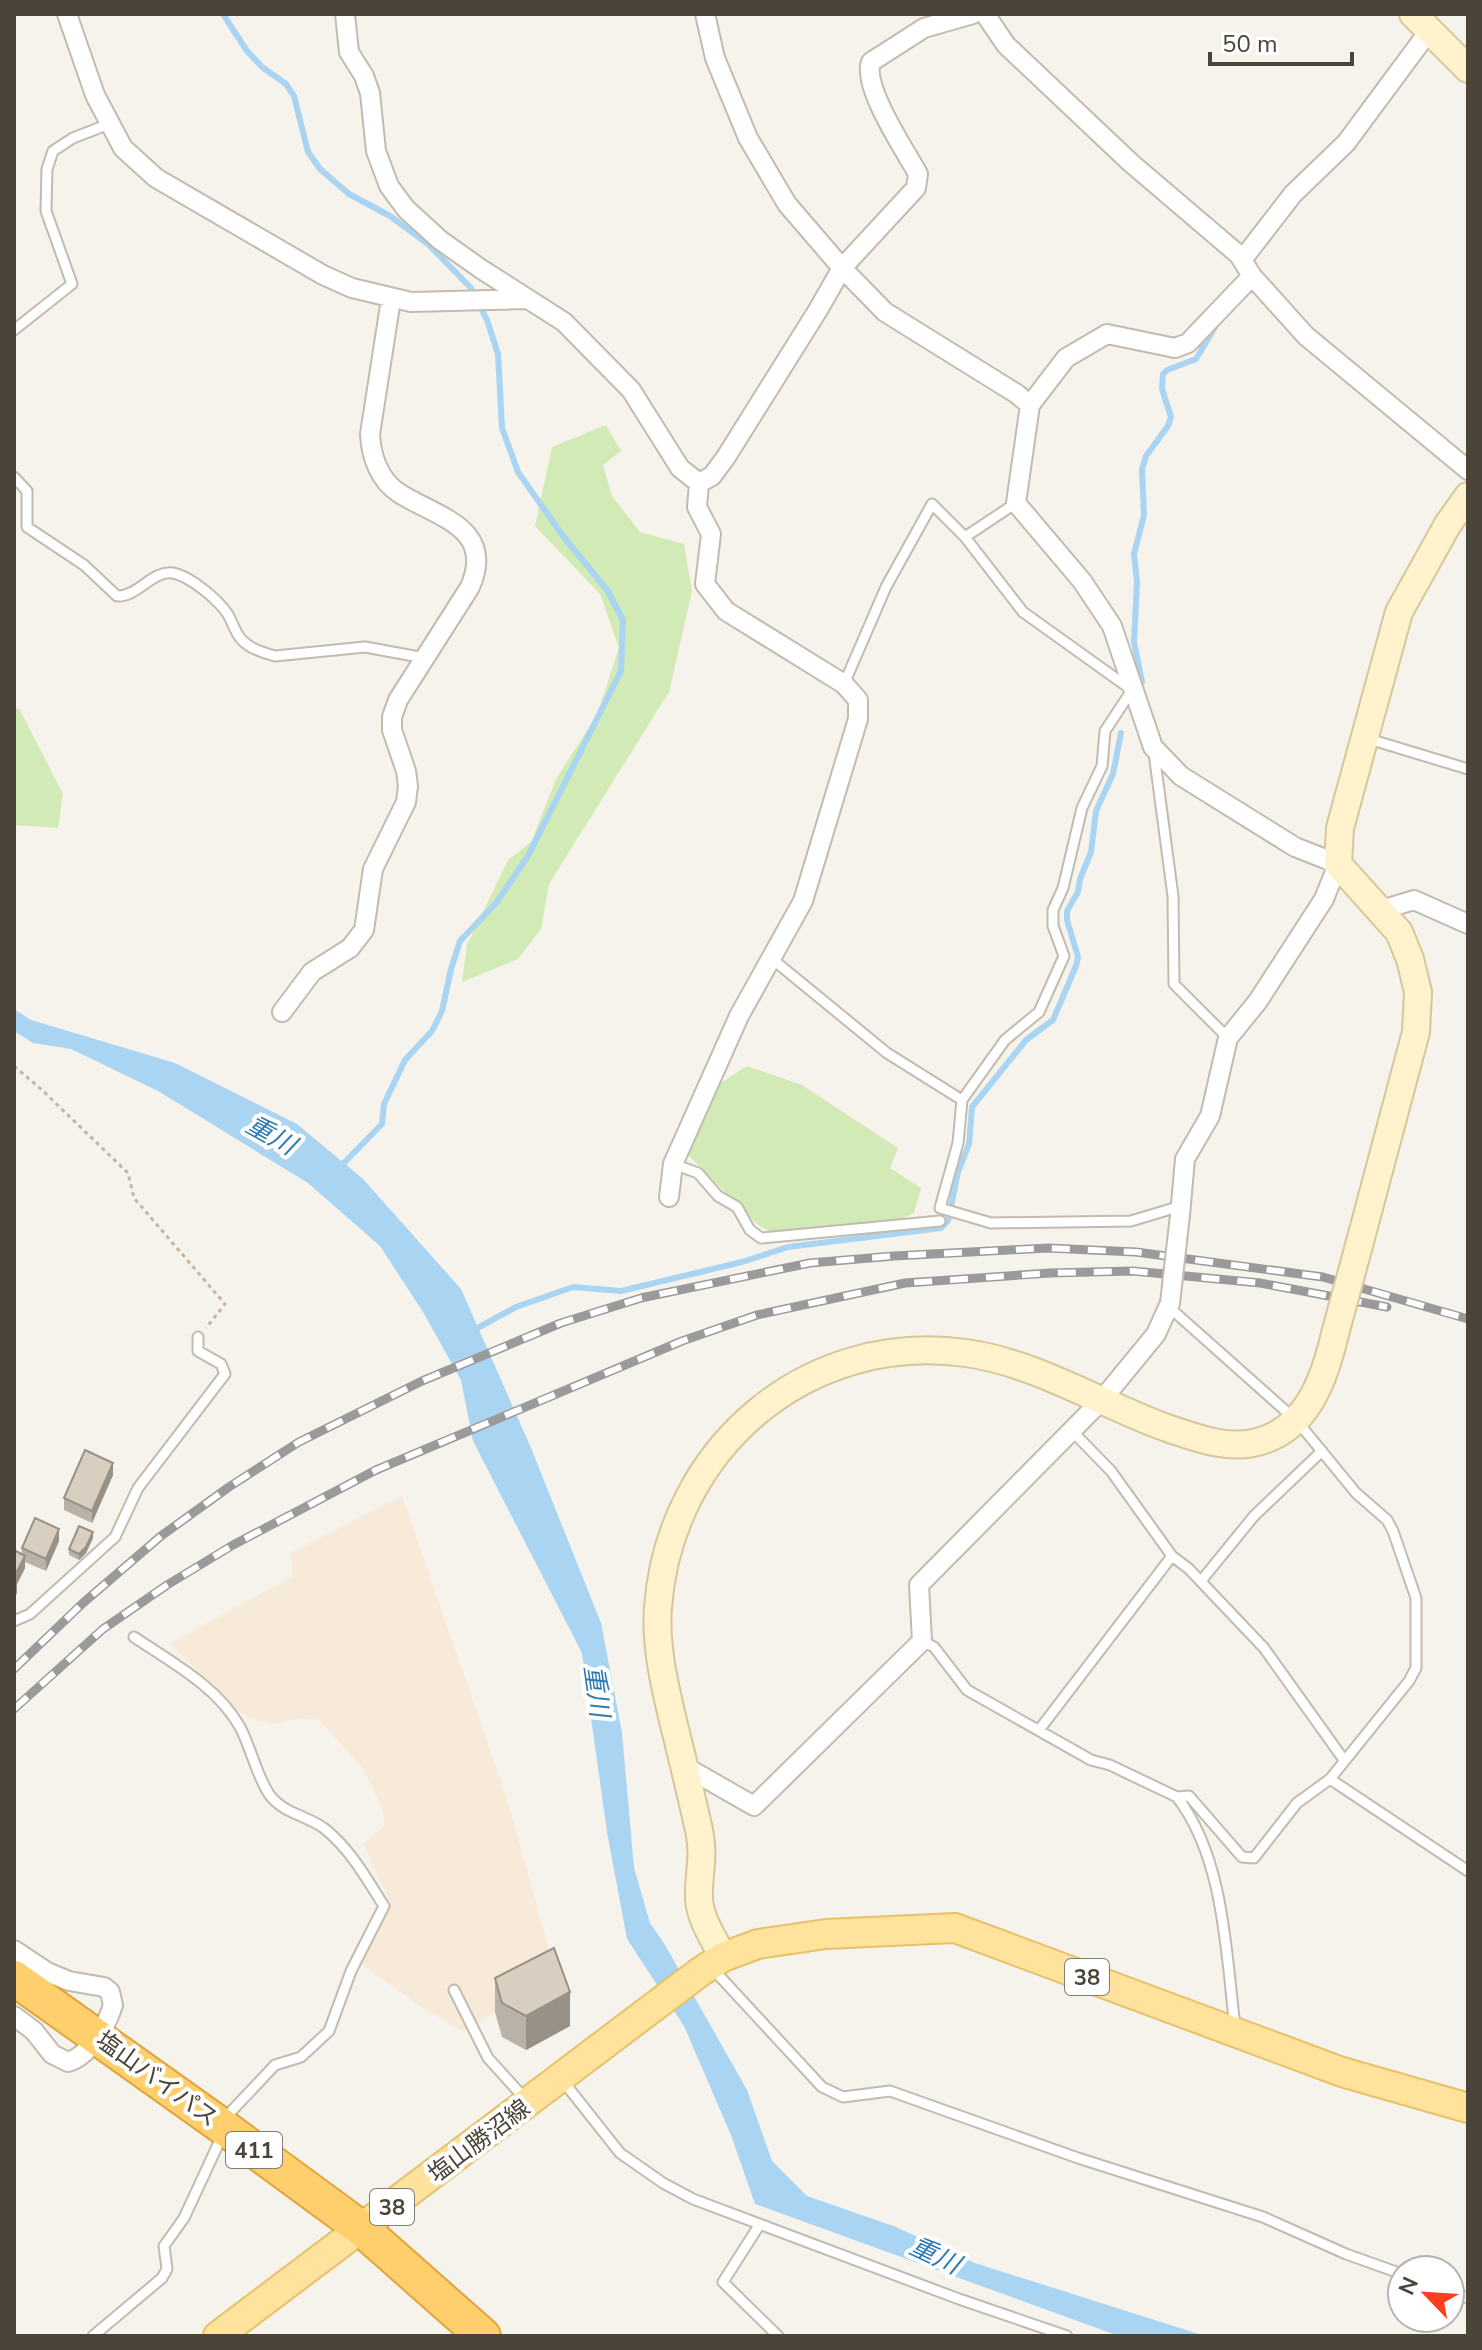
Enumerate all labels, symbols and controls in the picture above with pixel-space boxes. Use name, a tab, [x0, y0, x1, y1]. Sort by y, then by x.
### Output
scale bar	[1210, 16, 1352, 66]
text: 50 m	[1222, 28, 1278, 60]
water label: 重川	[240, 1108, 305, 1165]
water label: 重川	[576, 1663, 618, 1722]
road number: 38	[1065, 1959, 1109, 1995]
street label: 塩山バイパス	[90, 2024, 224, 2134]
street label: 塩山勝沼線	[421, 2092, 537, 2190]
road number: 411	[226, 2132, 282, 2168]
road number: 38	[370, 2189, 414, 2225]
water label: 重川	[904, 2229, 968, 2284]
north arrow	[1386, 2254, 1466, 2334]
text: N	[1392, 2272, 1426, 2300]

